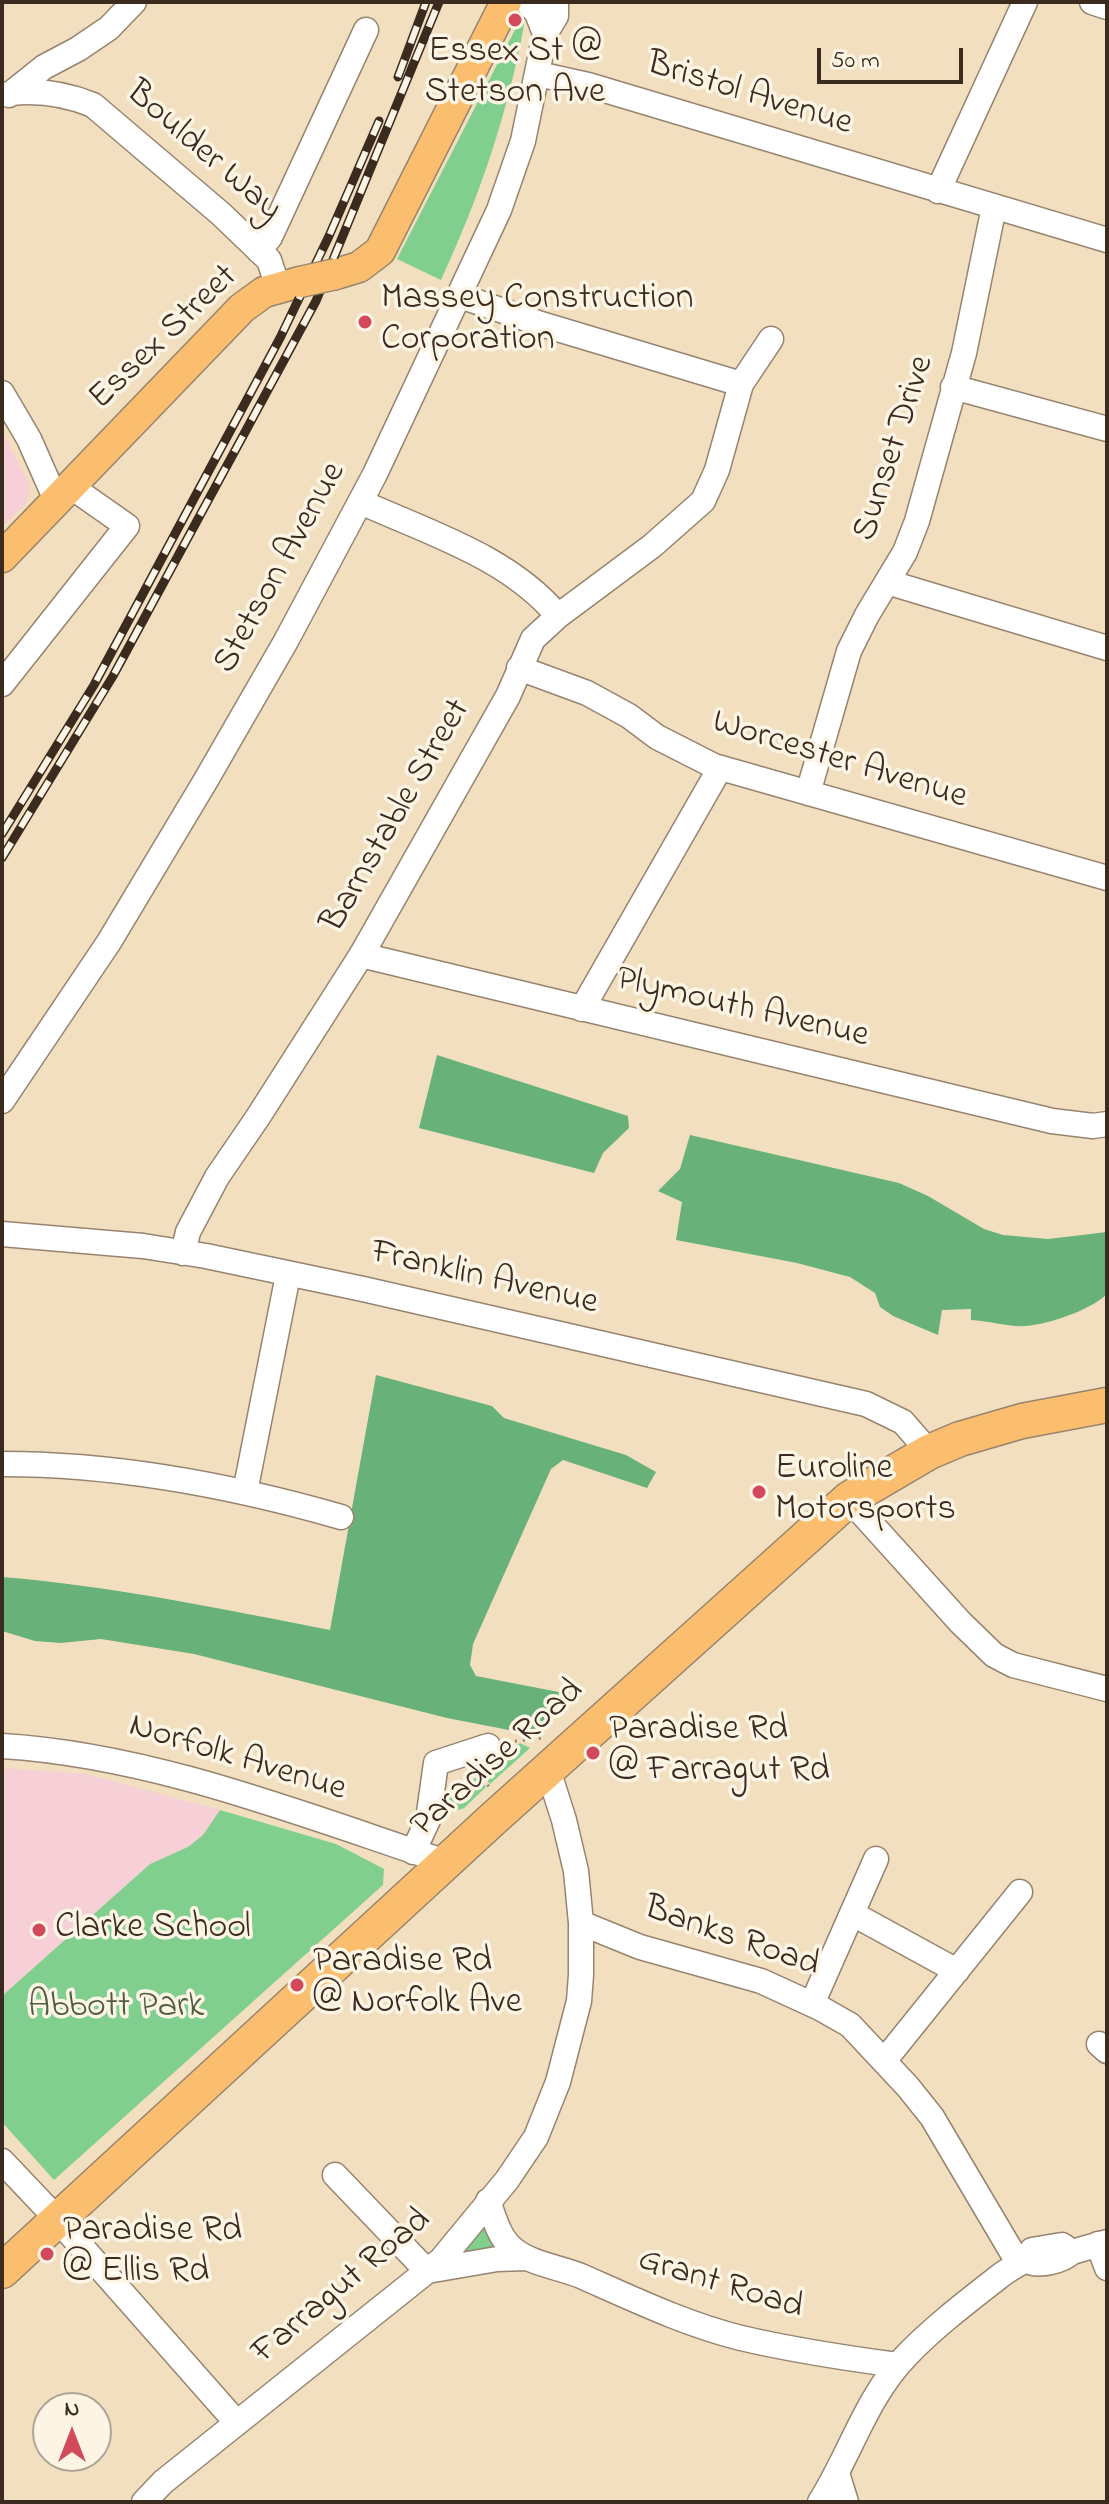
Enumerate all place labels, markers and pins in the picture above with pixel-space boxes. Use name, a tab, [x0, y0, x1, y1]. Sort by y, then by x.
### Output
marker: Essex St @ Stetson Ave	[506, 11, 524, 29]
place label: Essex St @ Stetson Ave	[425, 32, 605, 117]
place label: Massey Construction Corporation	[381, 279, 693, 364]
marker: Massey Construction Corporation	[356, 313, 374, 331]
place label: Euroline Motorsports	[775, 1449, 956, 1534]
marker: Euroline Motorsports	[750, 1483, 768, 1501]
place label: Paradise Rd @ Farragut Rd	[609, 1710, 830, 1795]
marker: Paradise Rd @ Farragut Rd	[584, 1744, 602, 1762]
place label: Clarke School	[55, 1908, 251, 1952]
marker: Clarke School	[30, 1921, 48, 1939]
place label: Paradise Rd @ Norfolk Ave	[313, 1942, 522, 2027]
marker: Paradise Rd @ Norfolk Ave	[288, 1976, 306, 1994]
place label: Paradise Rd @ Ellis Rd	[63, 2211, 242, 2296]
marker: Paradise Rd @ Ellis Rd	[38, 2245, 56, 2263]

